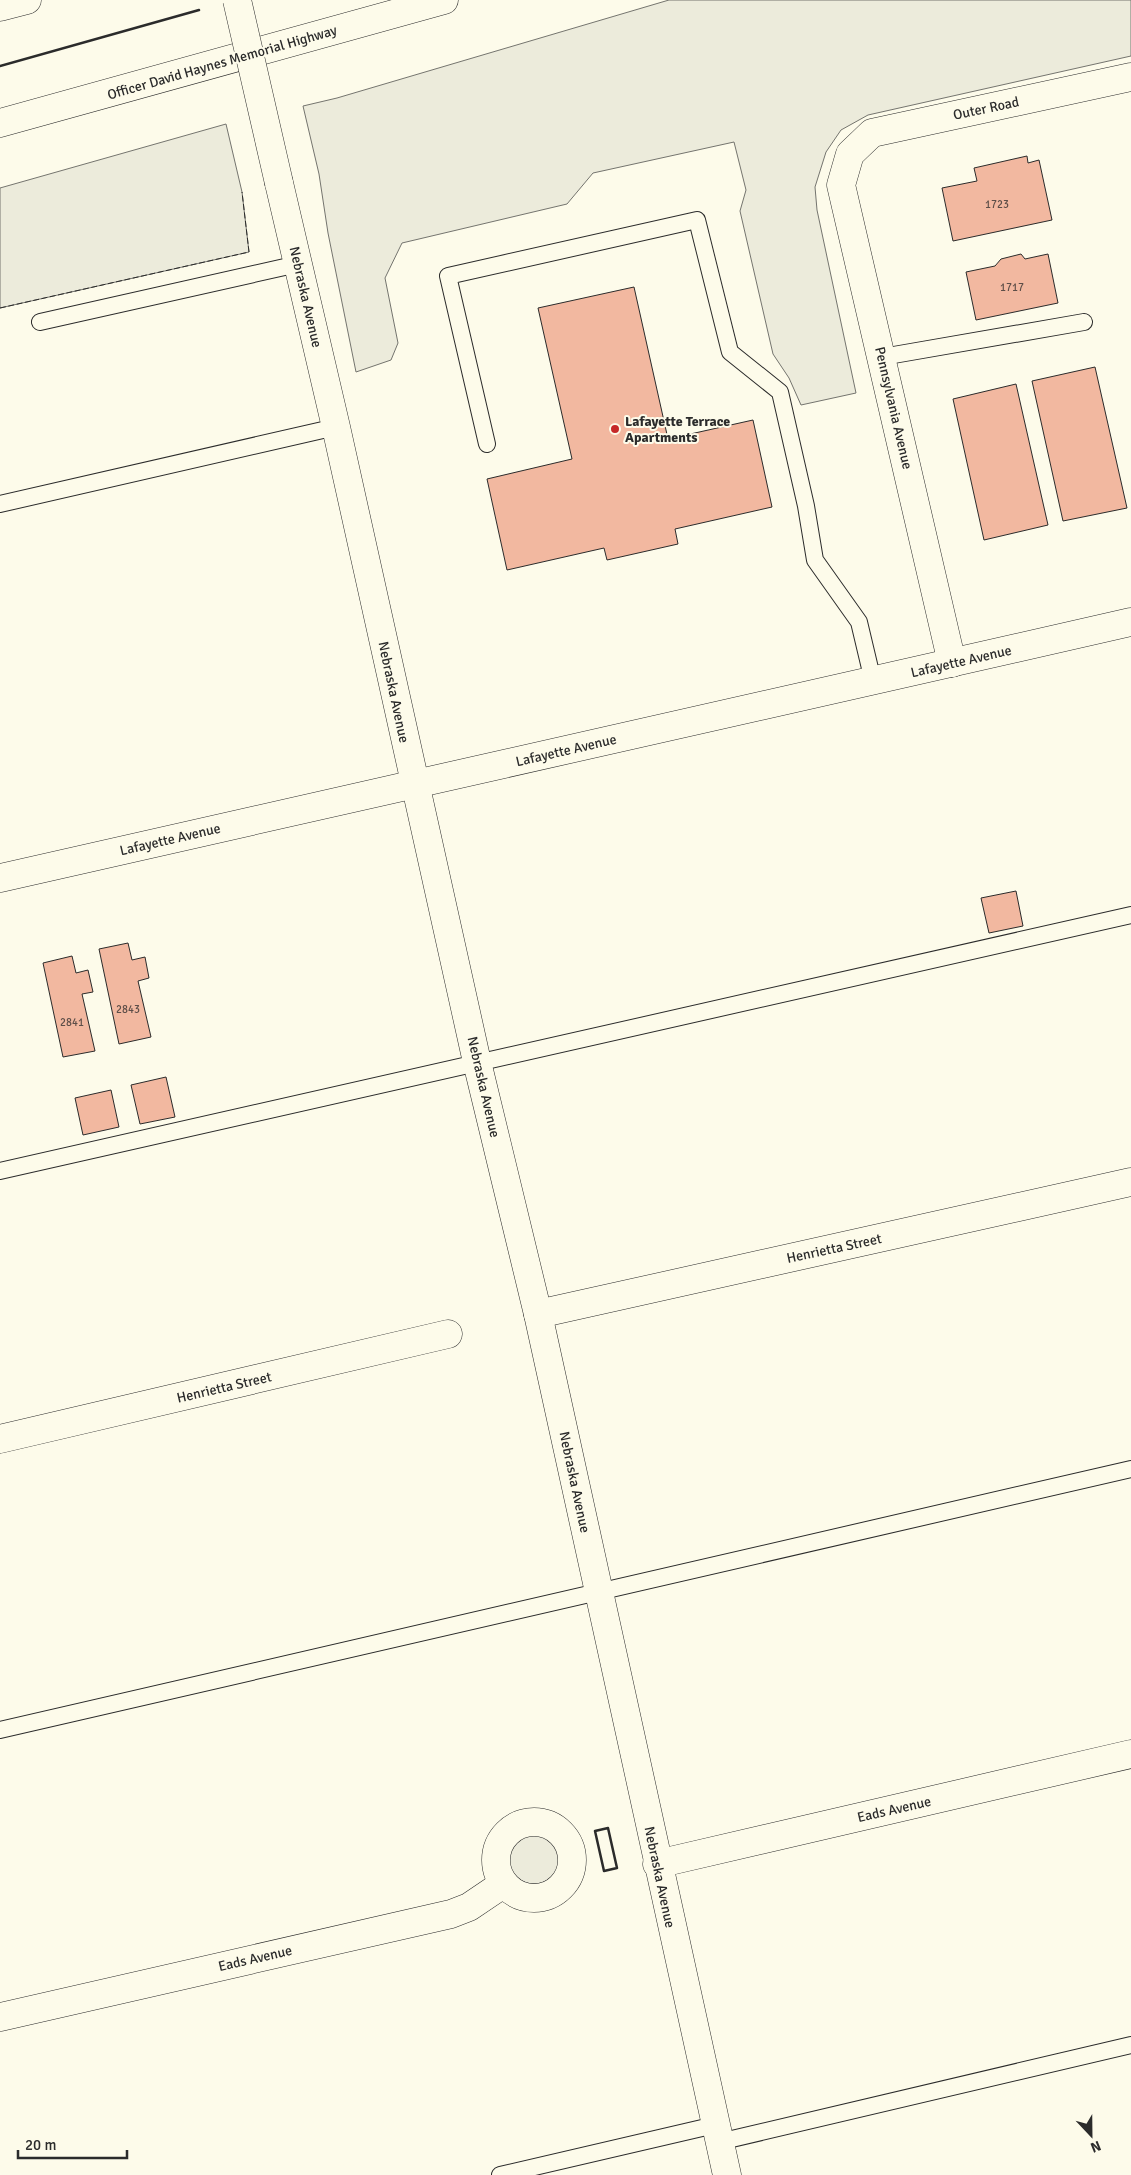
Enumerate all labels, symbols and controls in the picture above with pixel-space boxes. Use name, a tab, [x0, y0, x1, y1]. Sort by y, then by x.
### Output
street label: Officer David Haynes Memorial Highway	[105, 21, 339, 103]
street label: Outer Road	[952, 93, 1021, 124]
house number: 1723	[985, 198, 1009, 211]
street label: Nebraska Avenue	[286, 245, 325, 349]
house number: 1717	[1000, 281, 1024, 294]
street label: Pennsylvania Avenue	[871, 345, 916, 471]
place label: Lafayette Terrace Apartments	[625, 413, 730, 446]
marker: Lafayette Terrace Apartments	[609, 423, 621, 435]
street label: Nebraska Avenue	[374, 640, 413, 744]
street label: Lafayette Avenue	[909, 642, 1013, 681]
street label: Lafayette Avenue	[514, 731, 618, 770]
street label: Lafayette Avenue	[118, 820, 222, 859]
house number: 2843	[116, 1003, 140, 1016]
house number: 2841	[60, 1016, 84, 1029]
street label: Nebraska Avenue	[464, 1035, 503, 1139]
street label: Henrietta Street	[785, 1230, 883, 1267]
street label: Henrietta Street	[175, 1368, 273, 1407]
street label: Nebraska Avenue	[555, 1430, 594, 1534]
street label: Eads Avenue	[856, 1793, 933, 1826]
street label: Nebraska Avenue	[640, 1825, 679, 1929]
street label: Eads Avenue	[217, 1942, 294, 1975]
north arrow	[1066, 2110, 1116, 2160]
scale bar	[18, 2128, 126, 2160]
text: 20 m	[25, 2136, 56, 2154]
text: N	[1088, 2137, 1103, 2156]

